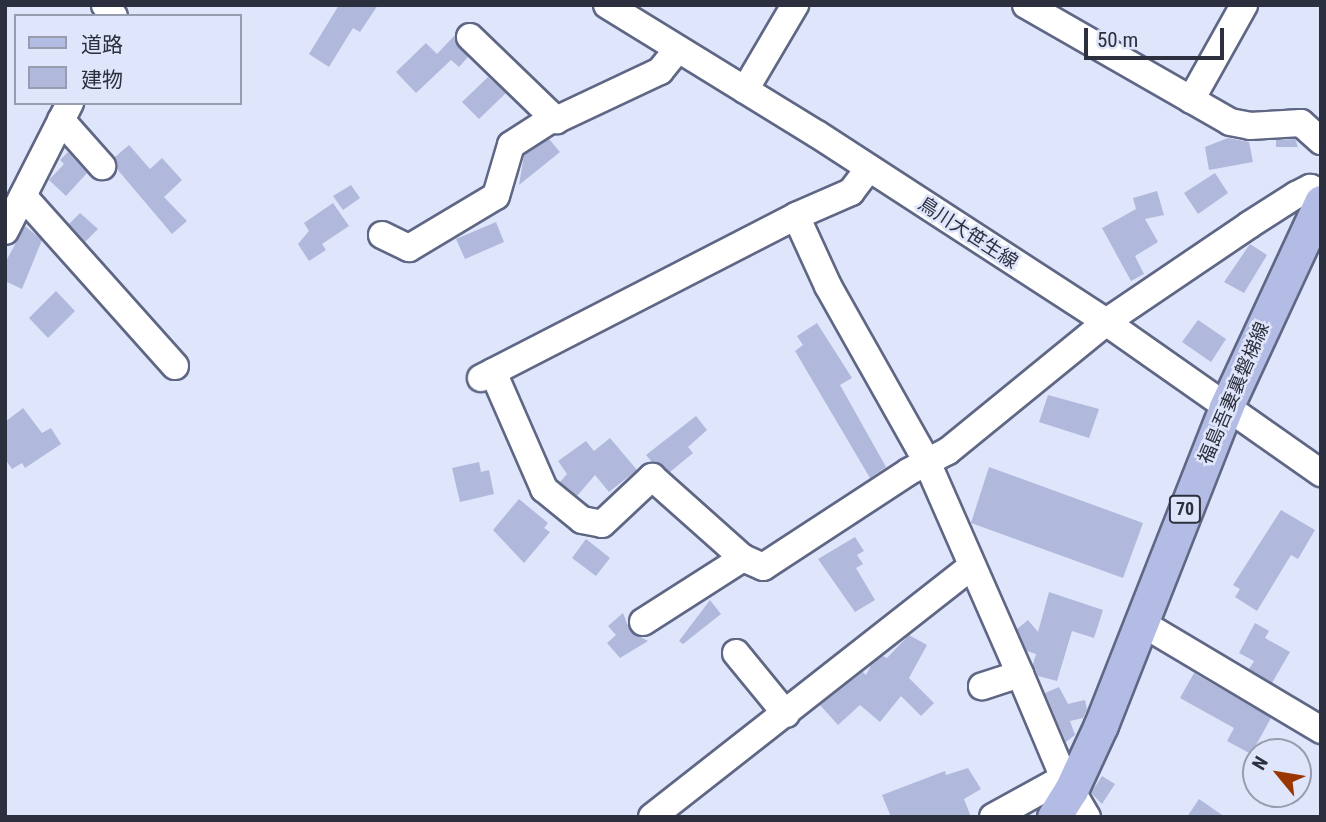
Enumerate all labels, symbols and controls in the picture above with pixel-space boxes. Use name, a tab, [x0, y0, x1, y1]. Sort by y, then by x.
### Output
legend	[14, 14, 242, 105]
scale bar	[1088, 14, 1228, 58]
text: 50 m	[1097, 28, 1138, 52]
text: 道路	[81, 33, 123, 57]
text: 建物	[81, 68, 123, 92]
street label: 鳥川大笹生線	[914, 192, 1022, 274]
street label: 福島吾妻裏磐梯線	[1194, 319, 1274, 467]
road number: 70	[1168, 494, 1202, 524]
north arrow	[1242, 738, 1312, 808]
text: N	[1247, 752, 1273, 774]

